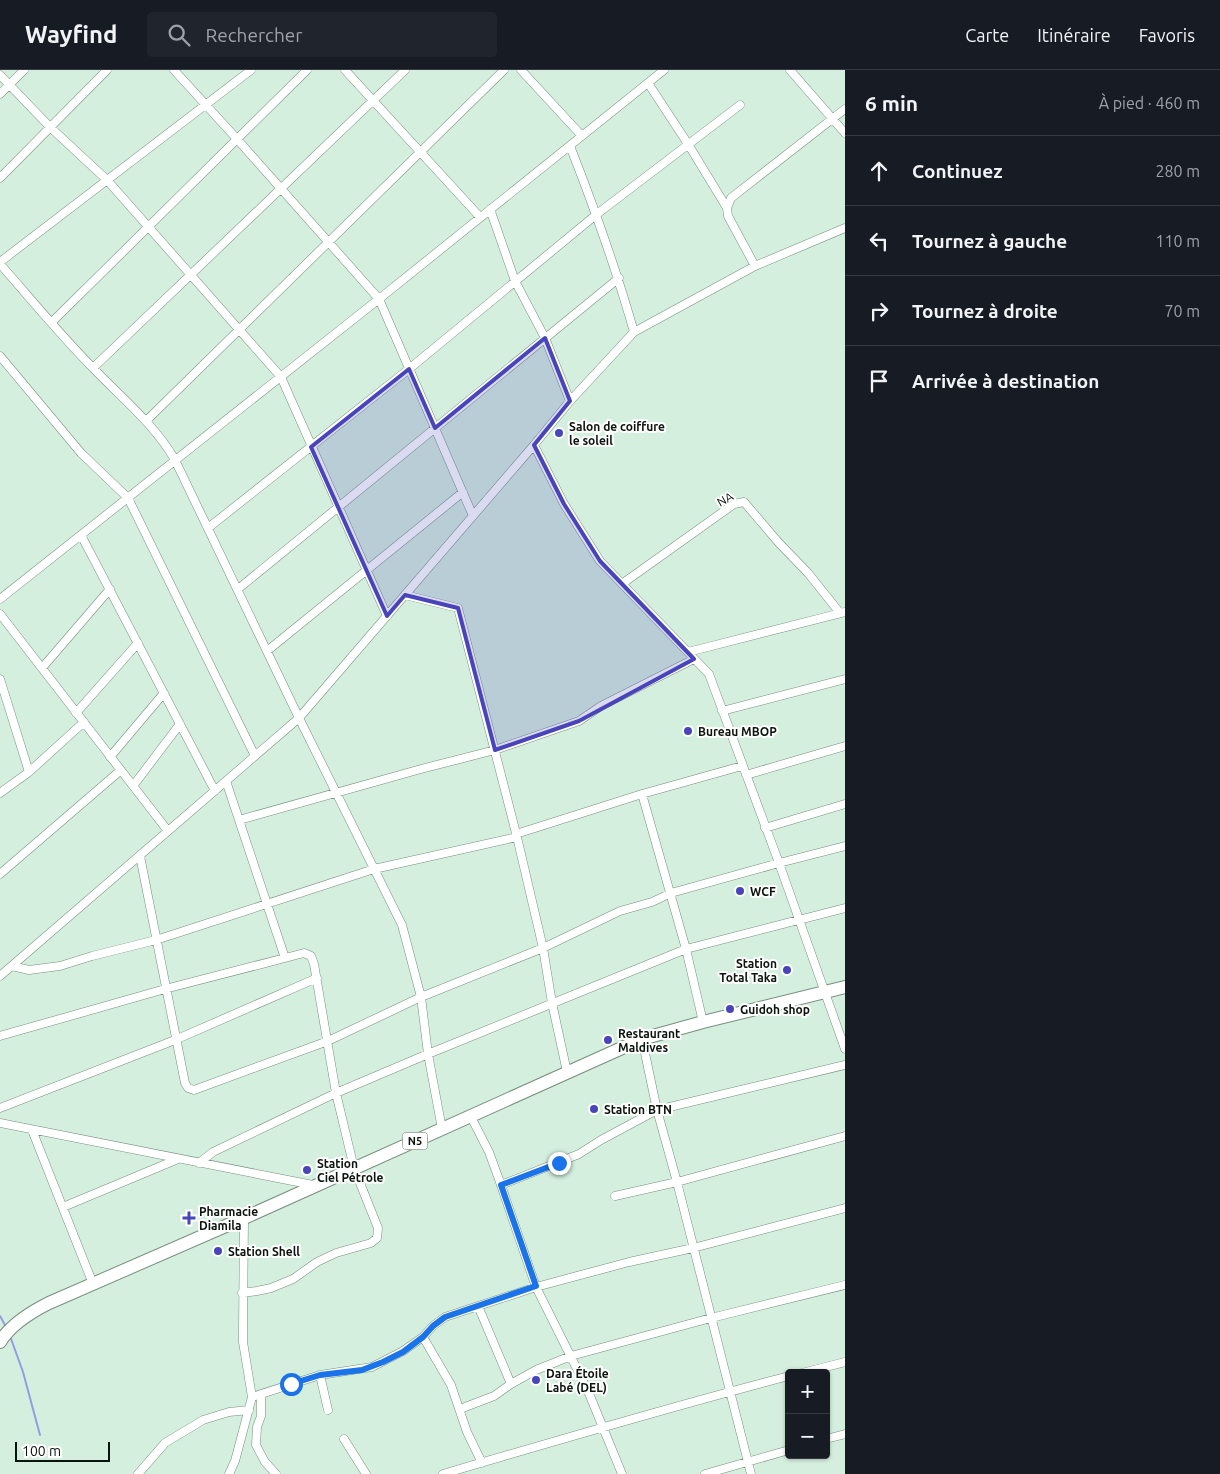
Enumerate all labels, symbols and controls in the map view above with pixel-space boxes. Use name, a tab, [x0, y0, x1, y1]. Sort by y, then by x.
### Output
search box	[147, 12, 497, 57]
text: Wayfind	[25, 21, 117, 48]
icon: search	[165, 21, 193, 49]
text: Rechercher	[205, 24, 302, 46]
text: Carte	[965, 25, 1009, 45]
text: Itinéraire	[1037, 25, 1111, 45]
text: Favoris	[1139, 25, 1195, 45]
text: 6 min	[865, 91, 918, 115]
text: À pied · 460 m	[1099, 94, 1200, 112]
icon: ahead	[865, 157, 893, 185]
text: Continuez	[912, 160, 1002, 182]
text: 280 m	[1155, 162, 1200, 180]
icon: left	[865, 227, 893, 255]
text: Tournez à gauche	[912, 230, 1067, 252]
text: 110 m	[1155, 232, 1200, 250]
icon: right	[865, 297, 893, 325]
text: Tournez à droite	[912, 300, 1058, 322]
text: 70 m	[1164, 302, 1200, 320]
icon: arrive	[865, 367, 893, 395]
text: Arrivée à destination	[912, 370, 1099, 392]
place label: Salon de coiffure le soleil	[569, 420, 665, 447]
marker: Salon de coiffure le soleil	[553, 427, 565, 439]
street label: NA	[715, 489, 735, 509]
marker: Bureau MBOP	[682, 725, 694, 737]
place label: Bureau MBOP	[698, 725, 777, 738]
marker: WCF	[734, 885, 746, 897]
place label: WCF	[750, 885, 776, 898]
place label: Station Total Taka	[719, 957, 777, 984]
marker: Station Total Taka	[781, 964, 793, 976]
marker: Guidoh shop	[724, 1003, 736, 1015]
place label: Guidoh shop	[740, 1003, 810, 1016]
place label: Restaurant Maldives	[618, 1027, 680, 1054]
marker: Restaurant Maldives	[602, 1034, 614, 1046]
marker: Station BTN	[588, 1103, 600, 1115]
place label: Station BTN	[604, 1103, 672, 1116]
road number: N5	[402, 1132, 428, 1150]
route end	[548, 1152, 571, 1175]
place label: Station Ciel Pétrole	[317, 1157, 384, 1184]
marker: Station Ciel Pétrole	[301, 1164, 313, 1176]
place label: Pharmacie Diamila	[199, 1205, 258, 1232]
marker: Pharmacie Diamila	[183, 1212, 195, 1224]
marker: Station Shell	[212, 1245, 224, 1257]
place label: Station Shell	[228, 1245, 300, 1258]
place label: Dara Étoile Labé (DEL)	[546, 1365, 609, 1395]
map controls	[785, 1369, 830, 1459]
button: +	[785, 1369, 830, 1414]
route start	[280, 1373, 303, 1396]
marker: Dara Étoile Labé (DEL)	[530, 1374, 542, 1386]
button: −	[785, 1414, 830, 1459]
scale bar	[15, 1439, 110, 1462]
text: 100 m	[22, 1443, 61, 1459]

